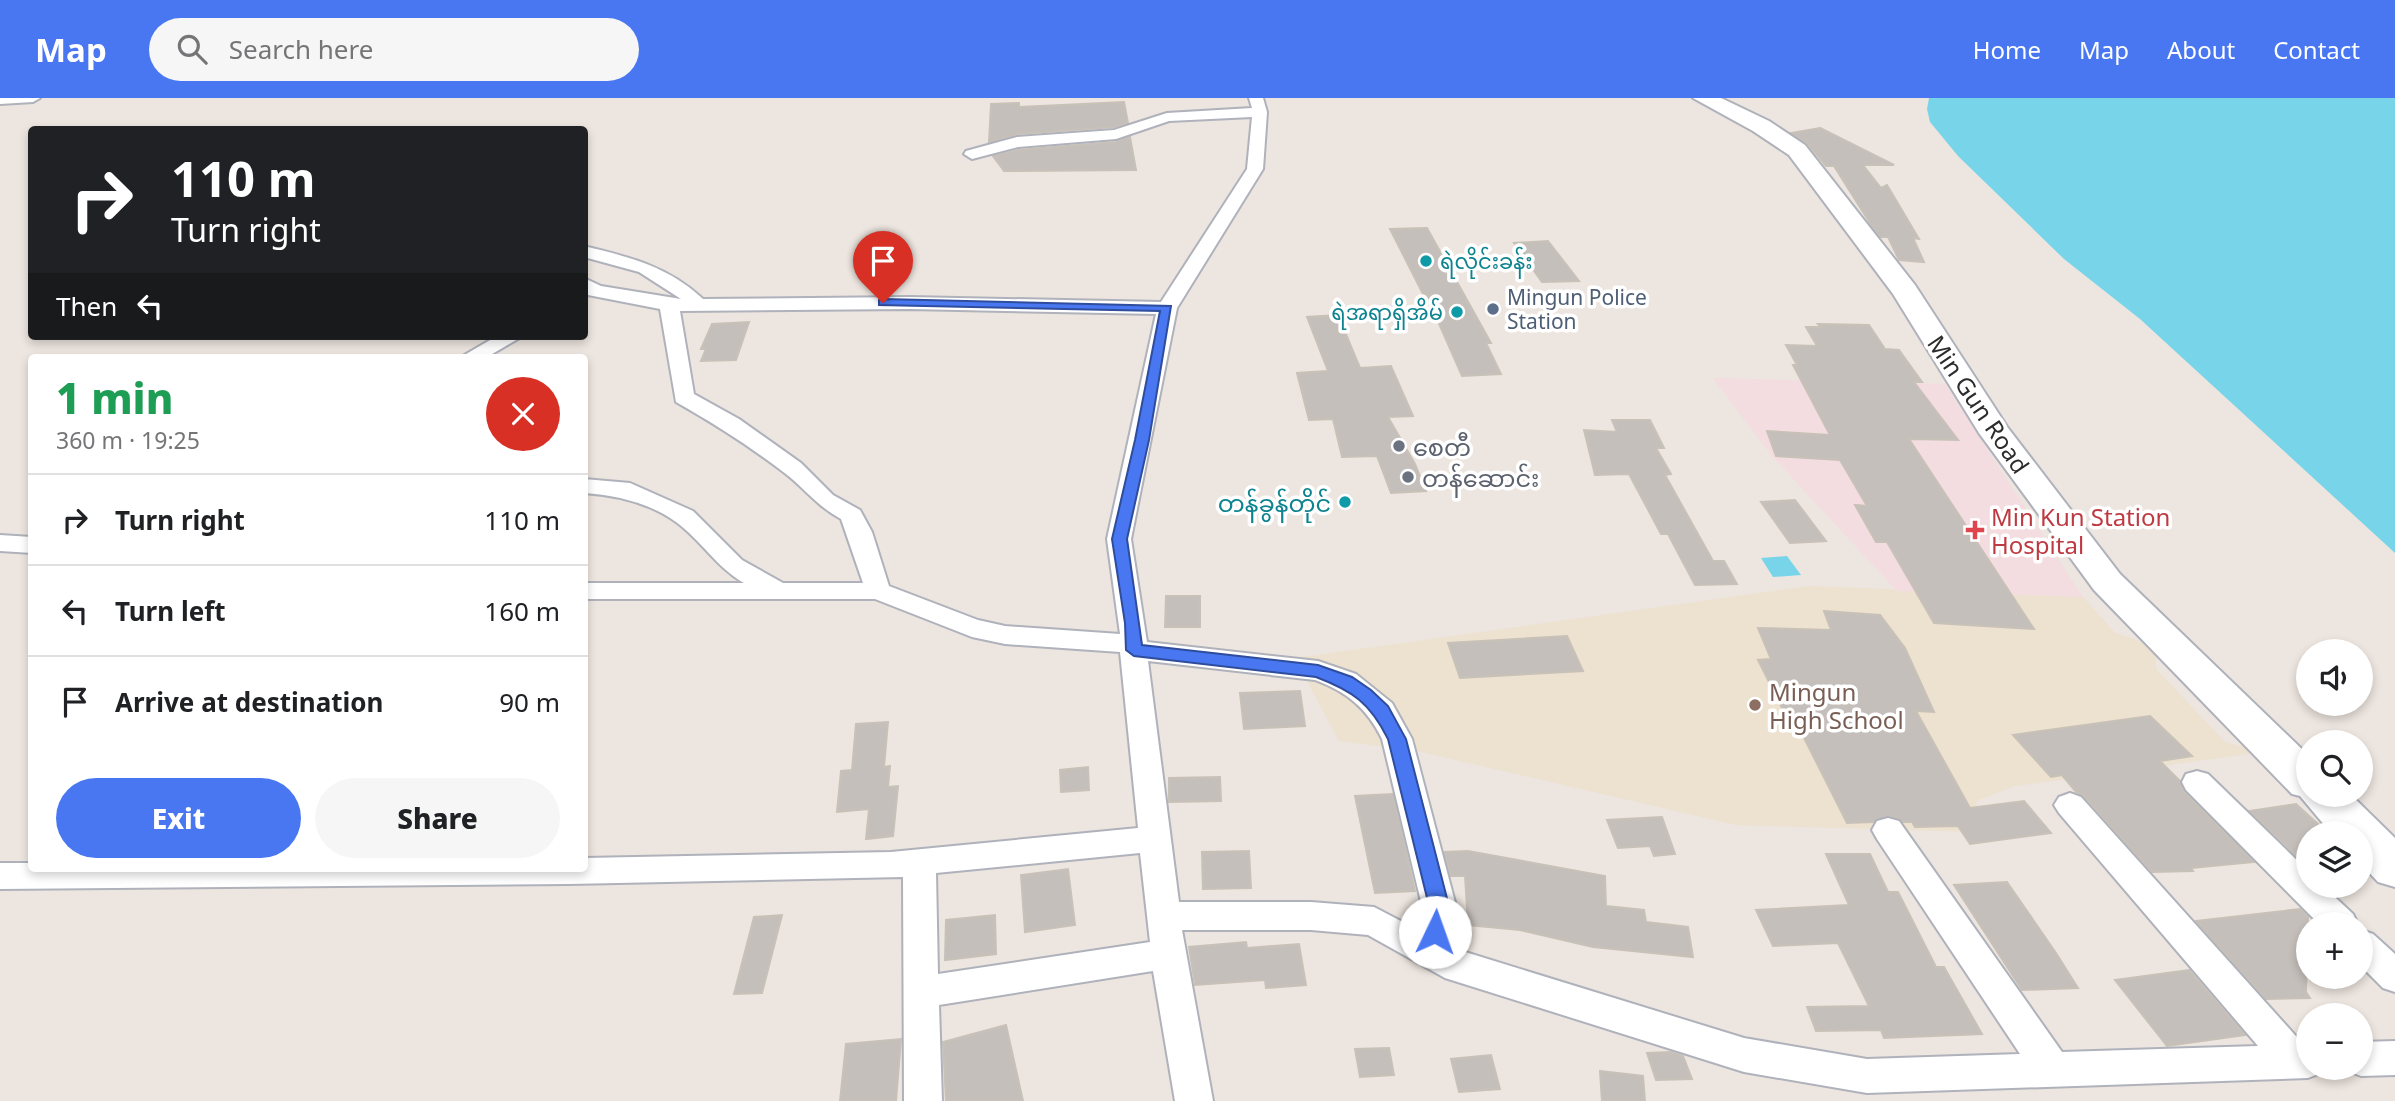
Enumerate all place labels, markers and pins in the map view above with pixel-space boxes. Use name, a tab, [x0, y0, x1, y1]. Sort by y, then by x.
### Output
pin	[853, 231, 913, 303]
place label: ရဲလိုင်းခန်း	[1440, 246, 1532, 279]
marker: ရဲလိုင်းခန်း	[1418, 253, 1434, 269]
place label: Mingun Police Station	[1507, 283, 1647, 335]
place label: ရဲအရာရှိအိမ်	[1331, 297, 1443, 330]
marker: Mingun Police Station	[1485, 301, 1501, 317]
marker: ရဲအရာရှိအိမ်	[1449, 304, 1465, 320]
place label: စေတီ	[1413, 430, 1471, 463]
marker: စေတီ	[1391, 438, 1407, 454]
place label: တန်ဆောင်း	[1422, 461, 1539, 498]
marker: တန်ဆောင်း	[1400, 469, 1416, 485]
place label: တန်ခွန်တိုင်	[1218, 486, 1331, 523]
marker: တန်ခွန်တိုင်	[1337, 494, 1353, 510]
place label: Min Kun Station Hospital	[1991, 500, 2170, 561]
marker: Min Kun Station Hospital	[1965, 520, 1985, 540]
place label: Mingun High School	[1769, 675, 1904, 736]
marker: Mingun High School	[1747, 697, 1763, 713]

